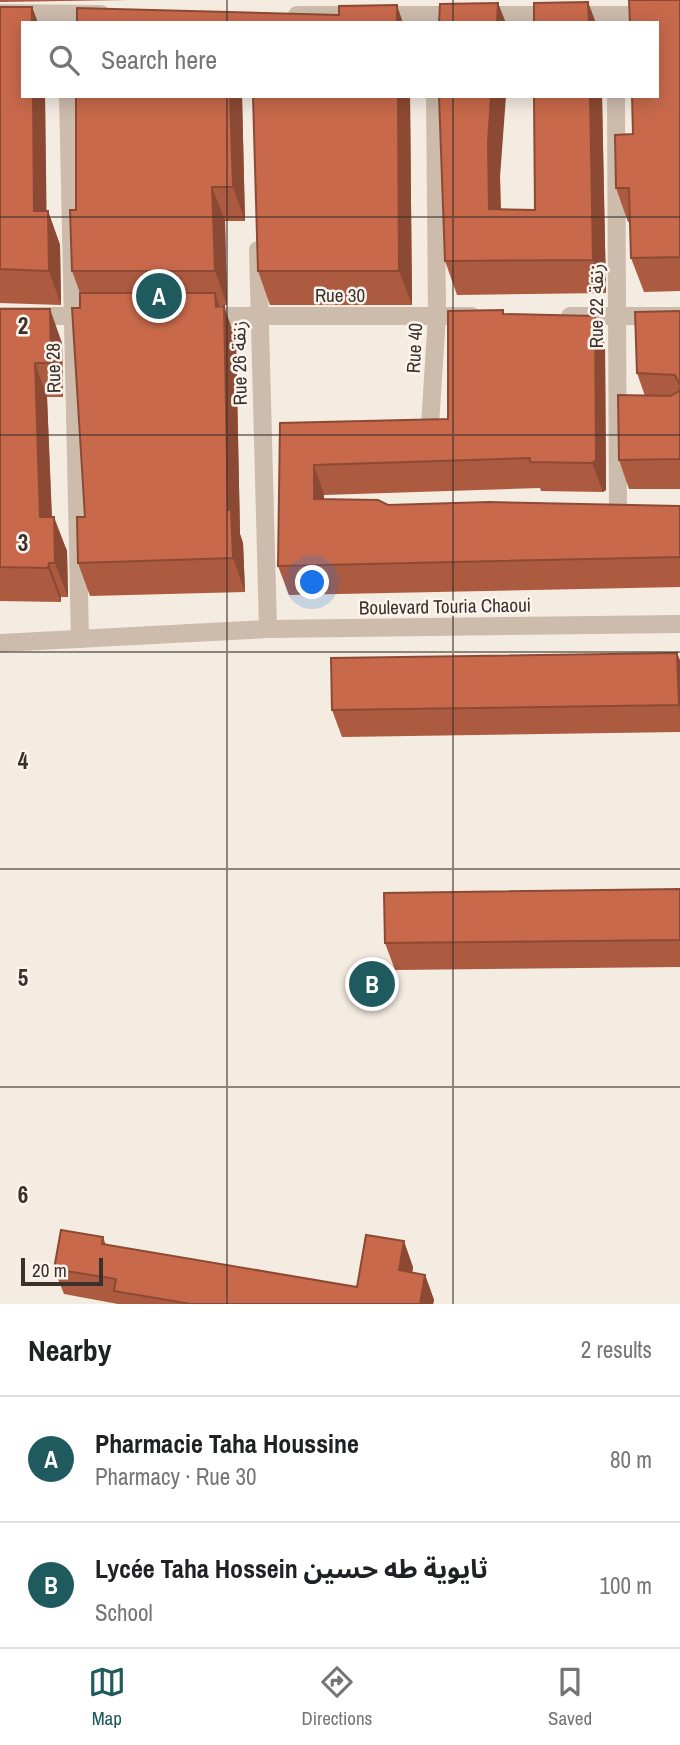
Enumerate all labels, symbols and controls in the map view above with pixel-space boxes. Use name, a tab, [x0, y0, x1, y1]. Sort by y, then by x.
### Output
search box	[21, 21, 659, 98]
icon: search	[45, 41, 83, 79]
text: Search here	[101, 42, 217, 77]
street label: Rue 22 زنقة	[583, 264, 609, 348]
pin: A	[136, 270, 182, 322]
street label: Rue 30	[315, 282, 365, 308]
text: 2	[18, 310, 28, 341]
street label: Rue 26 زنقة	[225, 320, 253, 406]
street label: Rue 40	[400, 322, 428, 374]
street label: Rue 28	[40, 343, 66, 393]
text: 3	[18, 527, 28, 558]
your location	[295, 565, 329, 599]
street label: Boulevard Touria Chaoui	[359, 592, 531, 620]
text: 4	[18, 745, 29, 776]
pin: B	[349, 958, 395, 1010]
text: 5	[18, 962, 28, 993]
text: 6	[18, 1179, 28, 1210]
scale bar	[21, 1255, 103, 1287]
text: 20 m	[32, 1257, 67, 1283]
text: Nearby	[28, 1330, 111, 1370]
text: 2 results	[581, 1334, 652, 1365]
text: Pharmacie Taha Houssine	[95, 1426, 359, 1461]
text: A	[44, 1444, 58, 1475]
text: 80 m	[610, 1444, 652, 1475]
text: Pharmacy · Rue 30	[95, 1461, 256, 1492]
text: Lycée Taha Hossein ثايوية طه حسين	[95, 1551, 488, 1586]
text: B	[44, 1570, 58, 1601]
text: 100 m	[600, 1570, 652, 1601]
text: School	[95, 1597, 153, 1628]
tab: Map	[88, 1663, 126, 1731]
tab: Directions	[301, 1663, 372, 1731]
tab: Saved	[548, 1663, 592, 1731]

